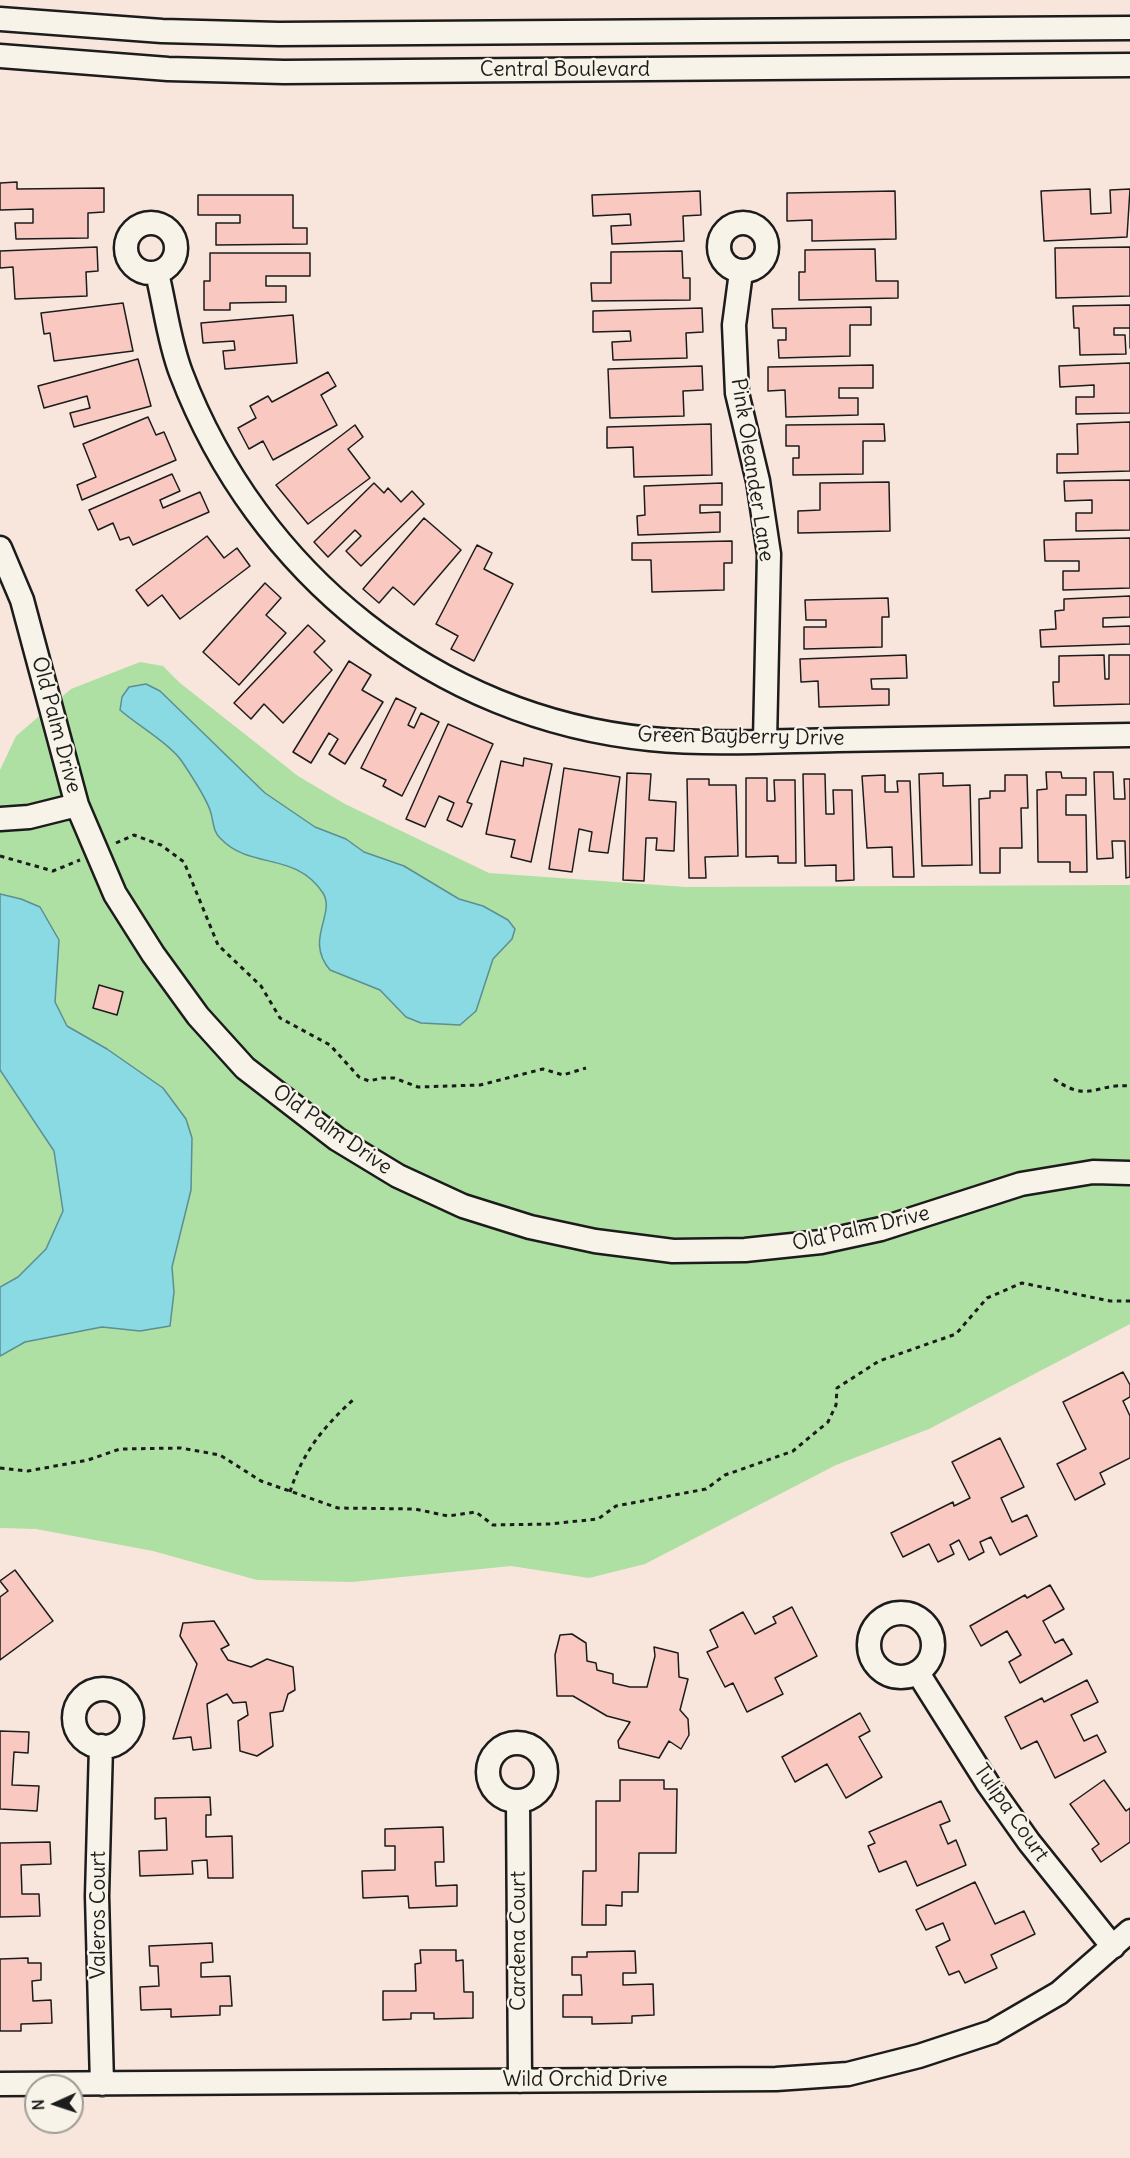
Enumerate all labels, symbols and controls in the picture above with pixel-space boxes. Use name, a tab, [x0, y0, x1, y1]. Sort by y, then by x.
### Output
street label: Central Boulevard	[480, 57, 650, 83]
street label: Pink Oleander Lane	[725, 376, 779, 564]
street label: Old Palm Drive	[26, 654, 86, 796]
street label: Green Bayberry Drive	[637, 723, 845, 751]
street label: Old Palm Drive	[267, 1079, 397, 1181]
street label: Old Palm Drive	[790, 1201, 932, 1257]
street label: Tulipa Court	[968, 1759, 1054, 1867]
street label: Valeros Court	[86, 1851, 112, 1979]
street label: Cardena Court	[506, 1871, 532, 2011]
street label: Wild Orchid Drive	[503, 2067, 667, 2093]
north arrow	[24, 2074, 84, 2134]
text: N	[28, 2099, 48, 2111]

